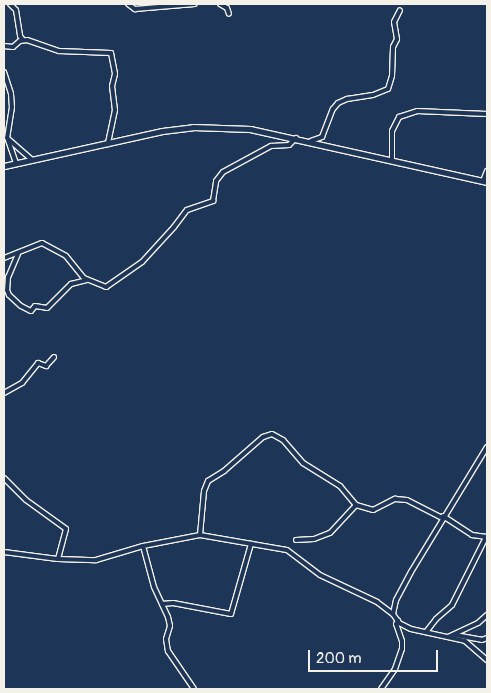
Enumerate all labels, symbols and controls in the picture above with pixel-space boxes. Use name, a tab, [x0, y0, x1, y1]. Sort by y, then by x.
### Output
scale bar	[311, 640, 441, 672]
text: 200 m	[316, 649, 361, 668]

